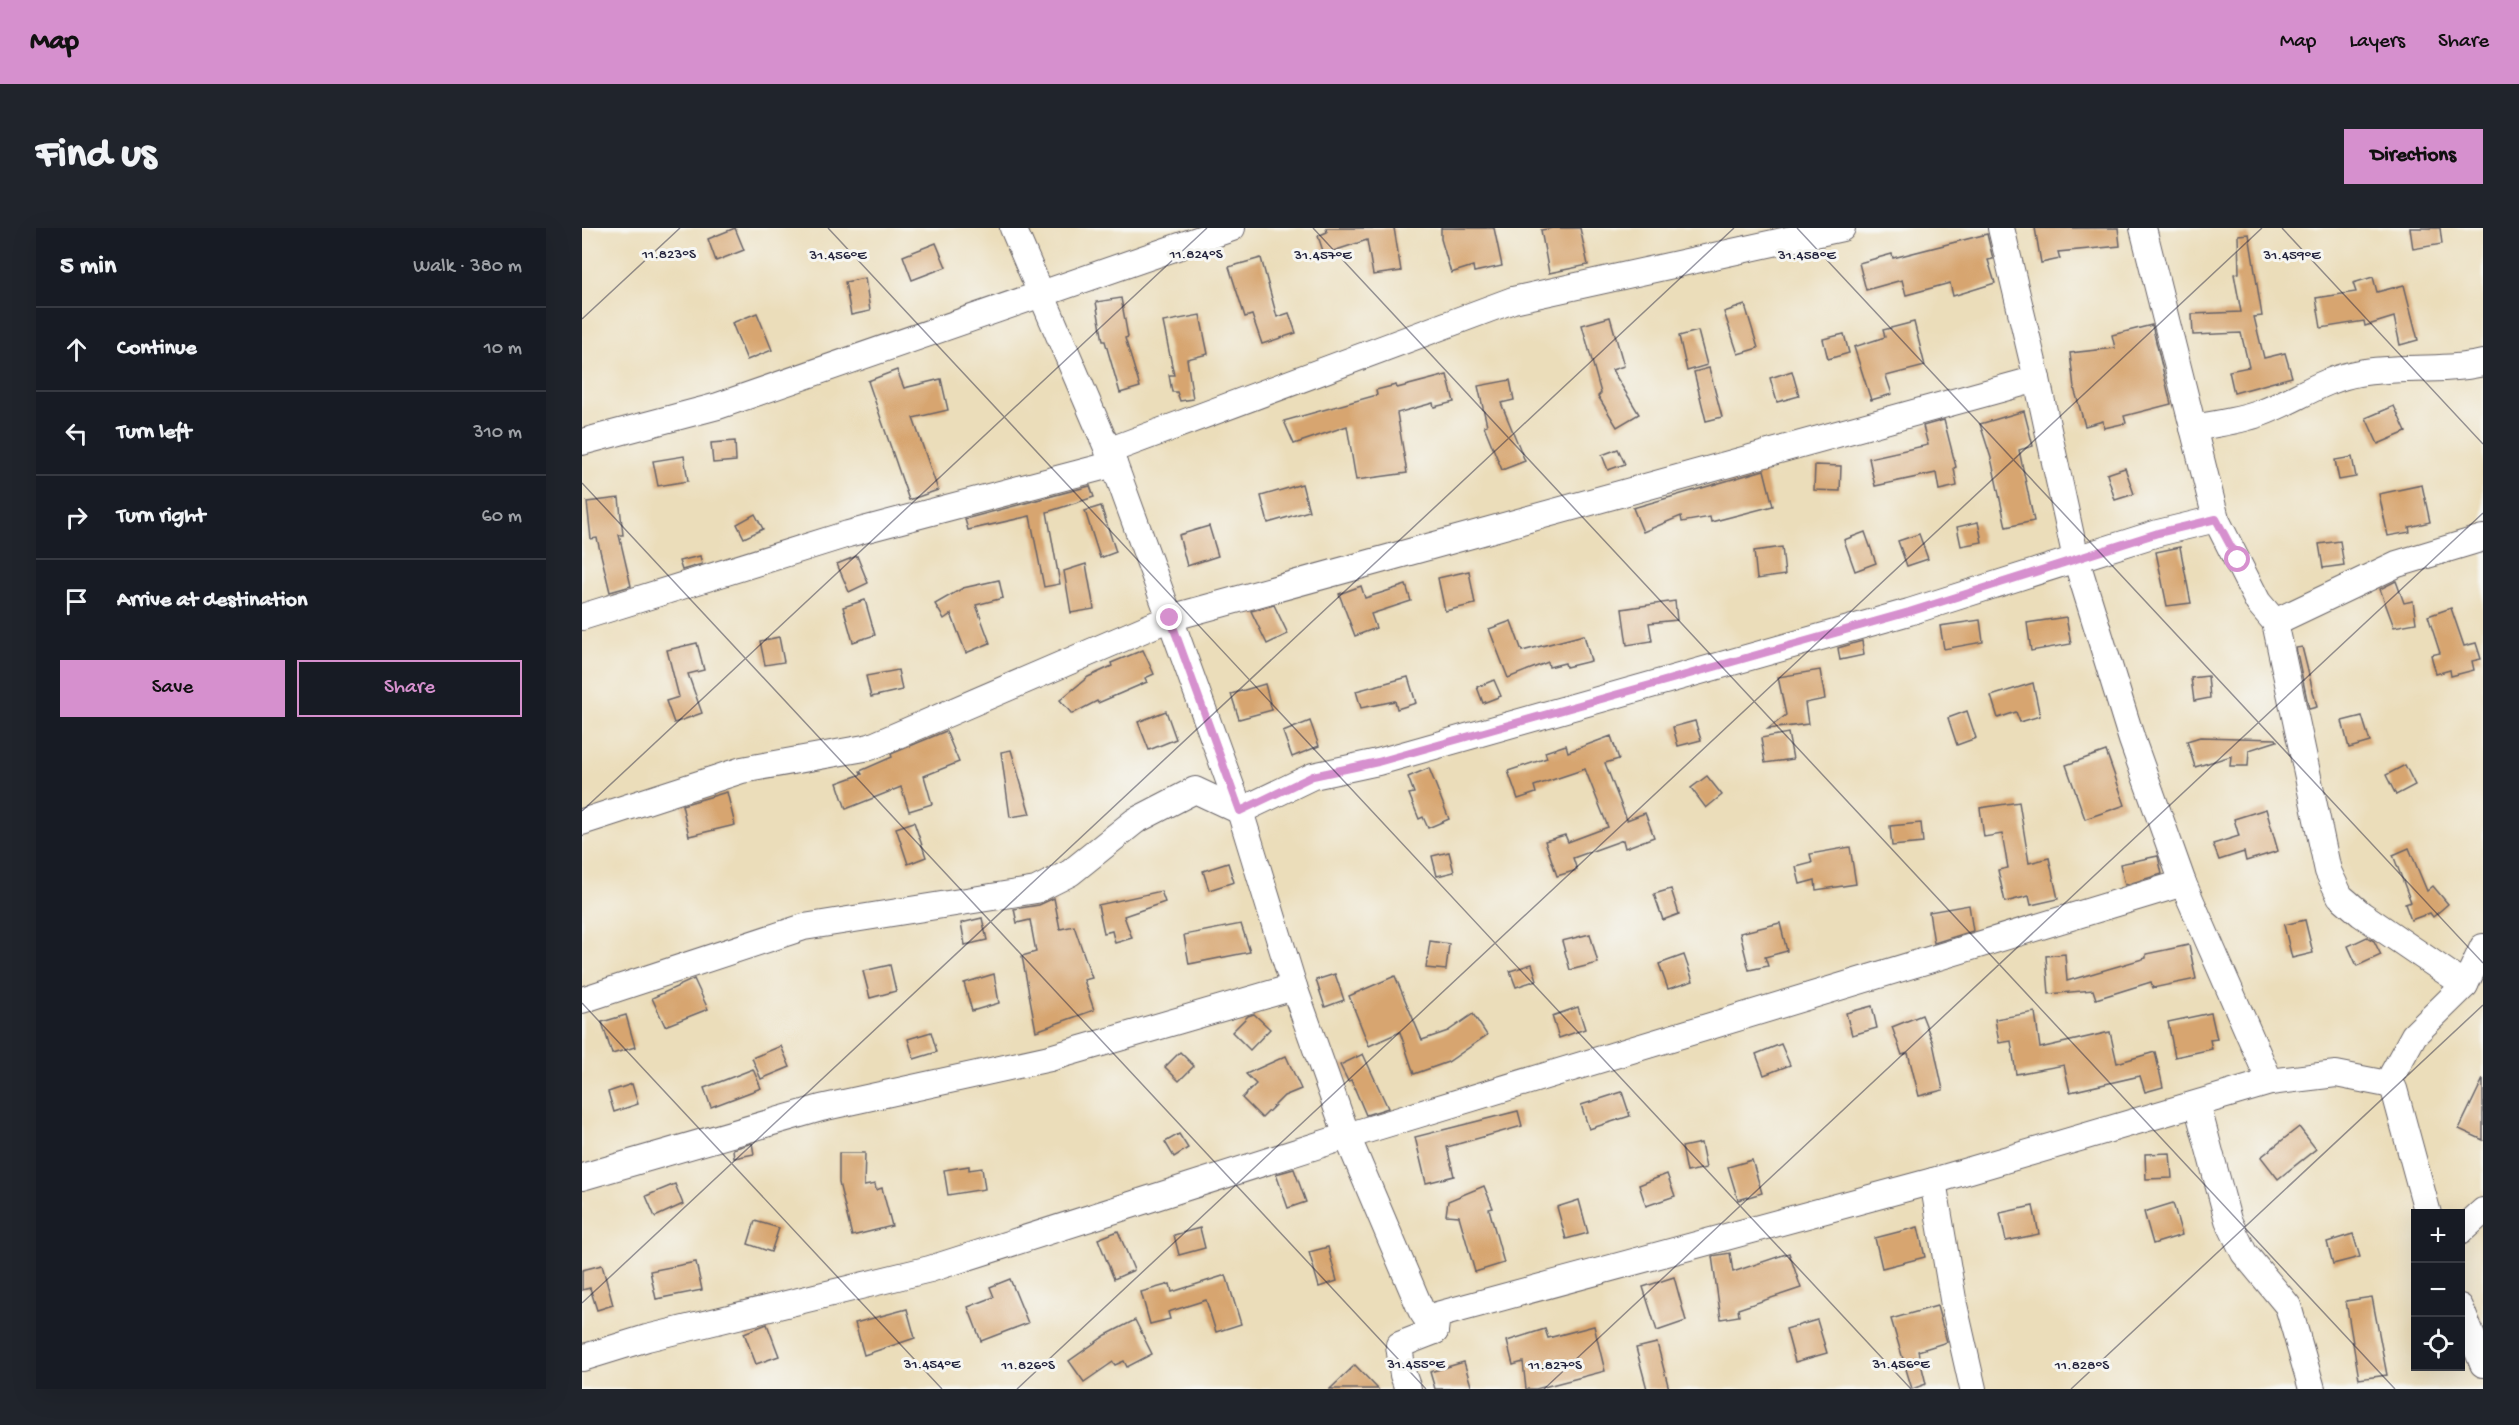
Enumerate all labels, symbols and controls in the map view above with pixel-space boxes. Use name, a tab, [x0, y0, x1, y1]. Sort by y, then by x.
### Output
text: Map	[30, 26, 79, 59]
text: Map	[2280, 30, 2316, 55]
text: Layers	[2349, 30, 2405, 55]
text: Share	[2438, 30, 2489, 55]
button: Directions	[2344, 129, 2483, 184]
text: Find us	[36, 132, 156, 181]
text: 11.823°S	[641, 246, 696, 264]
text: 11.824°S	[1168, 246, 1223, 264]
text: 31.456°E	[808, 247, 867, 265]
text: 31.457°E	[1293, 247, 1352, 265]
text: 31.458°E	[1777, 247, 1837, 265]
text: 31.459°E	[2262, 247, 2321, 265]
text: 5 min	[60, 252, 116, 283]
text: Walk · 380 m	[413, 256, 522, 279]
icon: ahead	[60, 333, 93, 366]
text: Continue	[117, 336, 197, 362]
text: 10 m	[484, 338, 522, 361]
icon: left	[60, 417, 93, 450]
text: Turn left	[117, 420, 191, 446]
text: 310 m	[473, 422, 522, 445]
icon: right	[60, 501, 93, 534]
text: Turn right	[117, 504, 205, 530]
text: 60 m	[482, 506, 522, 529]
route start	[2224, 546, 2250, 572]
icon: arrive	[60, 585, 93, 618]
text: Arrive at destination	[117, 588, 307, 614]
route end	[1156, 604, 1182, 630]
button: Save	[60, 660, 285, 717]
button: Share	[297, 660, 522, 717]
map controls	[2411, 1209, 2465, 1371]
button: +	[2411, 1209, 2465, 1263]
button: −	[2411, 1263, 2465, 1317]
button: locate	[2411, 1317, 2465, 1371]
text: 31.454°E	[903, 1356, 961, 1374]
text: 31.455°E	[1386, 1356, 1445, 1374]
text: 31.456°E	[1871, 1356, 1930, 1374]
text: 11.826°S	[1000, 1357, 1055, 1375]
text: 11.827°S	[1527, 1357, 1582, 1375]
text: 11.828°S	[2054, 1357, 2109, 1375]

